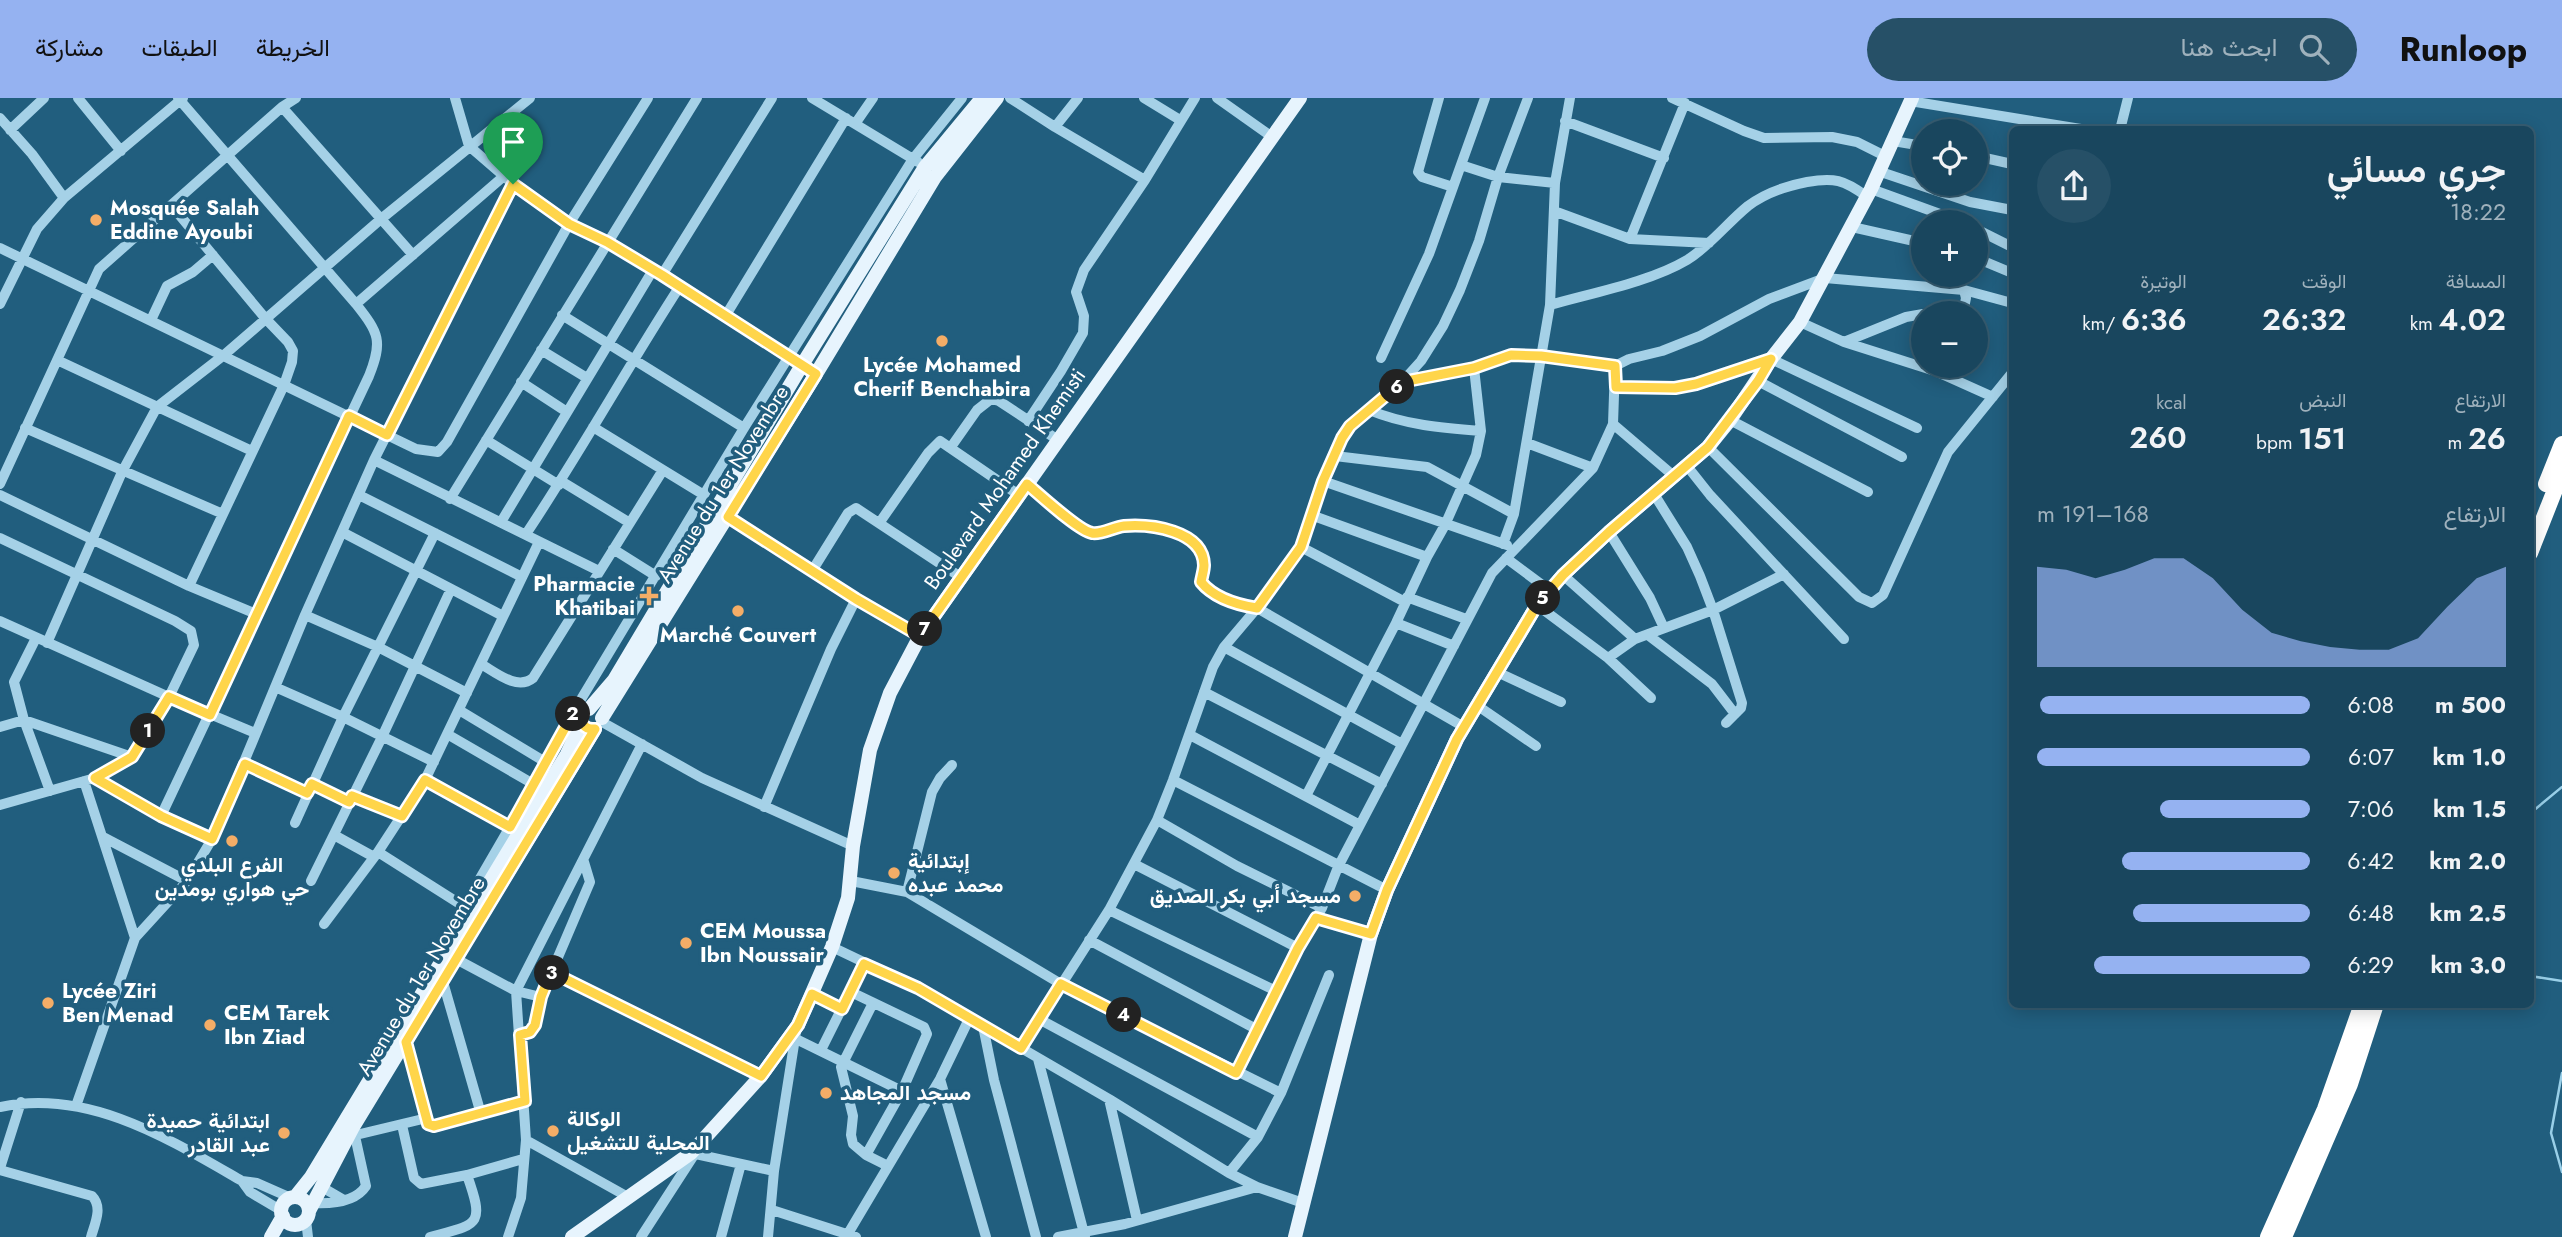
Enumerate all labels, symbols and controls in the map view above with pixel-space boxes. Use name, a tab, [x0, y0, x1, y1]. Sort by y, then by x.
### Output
search box	[1867, 18, 2357, 81]
text: Runloop	[2399, 26, 2527, 73]
text: ابحث هنا	[2180, 28, 2277, 66]
text: مشاركة	[35, 30, 103, 65]
text: الطبقات	[141, 30, 218, 65]
text: الخريطة	[256, 30, 330, 65]
icon: search	[2295, 30, 2333, 68]
pin	[483, 112, 543, 184]
map controls	[1911, 119, 1988, 378]
button: locate	[1911, 119, 1988, 196]
icon: arrive	[494, 123, 532, 161]
text: جري مسائي	[2327, 141, 2506, 196]
button: share	[2037, 149, 2111, 223]
place label: Mosquée Salah Eddine Ayoubi	[110, 193, 259, 247]
text: 18:22	[2450, 195, 2506, 229]
button: +	[1911, 210, 1988, 287]
marker: Mosquée Salah Eddine Ayoubi	[88, 212, 104, 228]
text: الوتيرة	[2140, 268, 2187, 295]
text: الوقت	[2302, 268, 2346, 295]
text: المسافة	[2446, 268, 2506, 295]
text: 6:36	[2121, 298, 2187, 341]
text: 26:32	[2262, 298, 2346, 341]
text: 4.02	[2439, 298, 2506, 341]
button: −	[1911, 301, 1988, 378]
text: /km	[2082, 310, 2121, 337]
text: km	[2410, 310, 2439, 337]
marker: Lycée Mohamed Cherif Benchabira	[934, 333, 950, 349]
place label: Lycée Mohamed Cherif Benchabira	[853, 350, 1031, 404]
street label: Boulevard Mohamed Khemisti	[917, 362, 1093, 596]
pin: 6	[1380, 370, 1414, 404]
text: 6	[1390, 373, 1403, 400]
street label: Avenue du 1er Novembre	[650, 379, 796, 589]
text: النبض	[2299, 387, 2346, 414]
text: الارتفاع	[2454, 387, 2506, 414]
text: kcal	[2156, 389, 2187, 416]
text: 260	[2129, 416, 2187, 459]
text: 151	[2298, 417, 2346, 460]
text: 26	[2468, 417, 2506, 460]
text: bpm	[2256, 429, 2298, 456]
text: m	[2447, 429, 2468, 456]
text: 168–191 m	[2037, 497, 2149, 531]
text: الارتفاع	[2444, 497, 2506, 531]
place label: Pharmacie Khatibai	[533, 569, 635, 623]
pin: 5	[1526, 580, 1560, 616]
text: 5	[1536, 584, 1549, 611]
marker: Pharmacie Khatibai	[641, 588, 657, 604]
marker: Marché Couvert	[730, 603, 746, 619]
pin: 7	[908, 612, 942, 646]
text: 7	[919, 615, 930, 642]
place label: Marché Couvert	[660, 620, 816, 650]
text: 6:08	[2347, 688, 2394, 722]
text: 500 m	[2435, 688, 2506, 722]
pin: 2	[556, 696, 590, 732]
text: 2	[566, 700, 579, 727]
pin: 1	[130, 714, 166, 748]
text: 1	[143, 717, 152, 744]
text: 6:07	[2348, 740, 2394, 774]
text: 1.0 km	[2433, 740, 2506, 774]
text: 7:06	[2348, 792, 2394, 826]
text: 1.5 km	[2433, 792, 2506, 826]
marker: الفرع البلدي حي هواري بومدين	[224, 833, 240, 849]
text: 6:42	[2347, 844, 2394, 878]
text: 2.0 km	[2429, 844, 2506, 878]
place label: إبتدائية محمد عبده	[908, 846, 1003, 900]
place label: الفرع البلدي حي هواري بومدين	[155, 850, 309, 906]
marker: إبتدائية محمد عبده	[886, 865, 902, 881]
street label: Avenue du 1er Novembre	[349, 870, 493, 1081]
place label: مسجد أبي بكر الصديق	[1150, 881, 1341, 913]
marker: مسجد أبي بكر الصديق	[1347, 888, 1363, 904]
text: 6:48	[2348, 896, 2394, 930]
text: 2.5 km	[2430, 896, 2506, 930]
place label: CEM Moussa Ibn Noussair	[700, 916, 826, 970]
marker: CEM Moussa Ibn Noussair	[678, 935, 694, 951]
text: 6:29	[2348, 948, 2394, 982]
text: 3.0 km	[2430, 948, 2506, 982]
pin: 3	[534, 956, 570, 990]
text: 3	[546, 959, 557, 986]
place label: Lycée Ziri Ben Menad	[62, 976, 173, 1030]
marker: Lycée Ziri Ben Menad	[40, 995, 56, 1011]
place label: CEM Tarek Ibn Ziad	[224, 998, 330, 1052]
pin: 4	[1106, 998, 1142, 1032]
text: 4	[1117, 1001, 1130, 1028]
marker: CEM Tarek Ibn Ziad	[202, 1017, 218, 1033]
place label: مسجد المجاهد	[840, 1078, 971, 1108]
marker: مسجد المجاهد	[818, 1085, 834, 1101]
place label: الوكالة المحلية للتشغيل	[567, 1104, 710, 1158]
place label: ابتدائية حميدة عبد القادر	[147, 1106, 270, 1160]
marker: الوكالة المحلية للتشغيل	[545, 1123, 561, 1139]
marker: ابتدائية حميدة عبد القادر	[276, 1125, 292, 1141]

